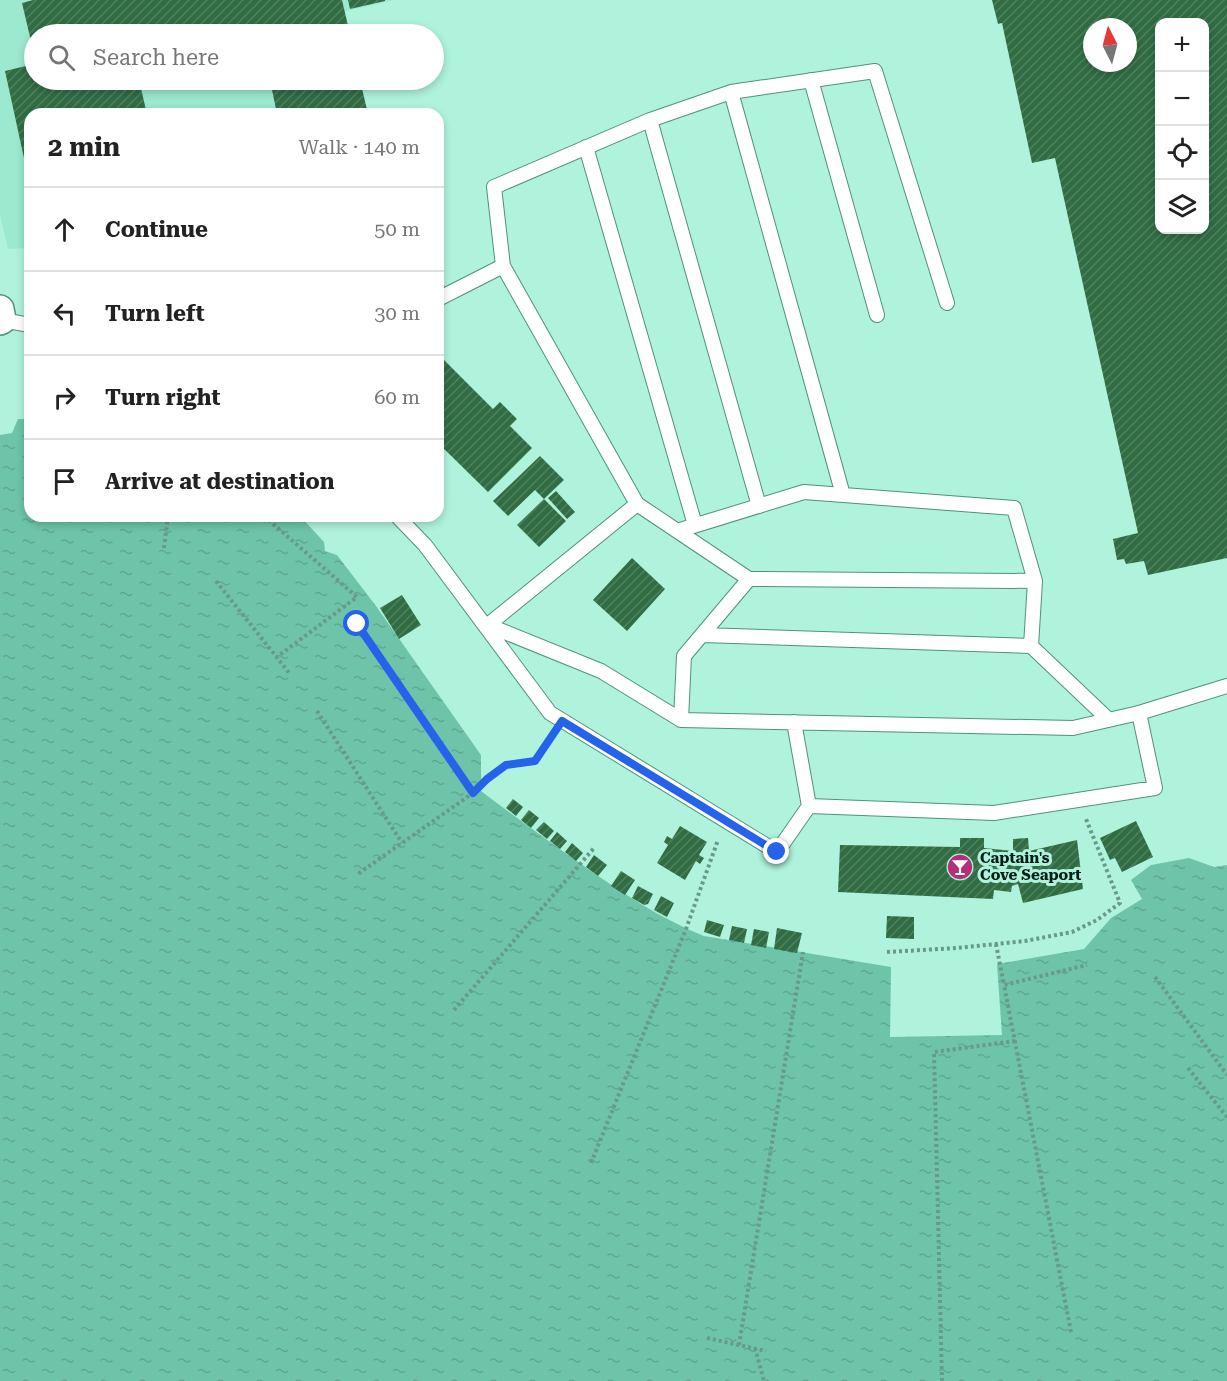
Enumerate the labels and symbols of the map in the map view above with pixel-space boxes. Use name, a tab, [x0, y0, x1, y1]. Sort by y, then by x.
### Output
north arrow	[1083, 18, 1137, 72]
route start	[343, 610, 369, 636]
route end	[763, 838, 789, 864]
place label: Captain's Cove Seaport	[980, 849, 1081, 884]
bar icon: Captain's Cove Seaport	[945, 852, 975, 882]

